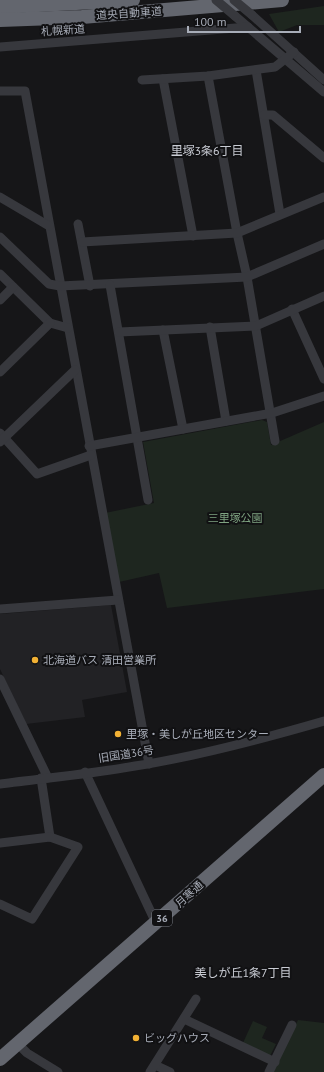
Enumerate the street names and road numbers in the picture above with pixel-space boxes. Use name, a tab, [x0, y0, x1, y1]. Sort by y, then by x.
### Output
street label: 道央自動車道	[96, 4, 162, 22]
street label: 札幌新道	[41, 21, 85, 39]
street label: 旧国道36号	[97, 743, 155, 765]
street label: 月寒通	[172, 878, 206, 910]
road number: 36	[152, 910, 172, 926]

